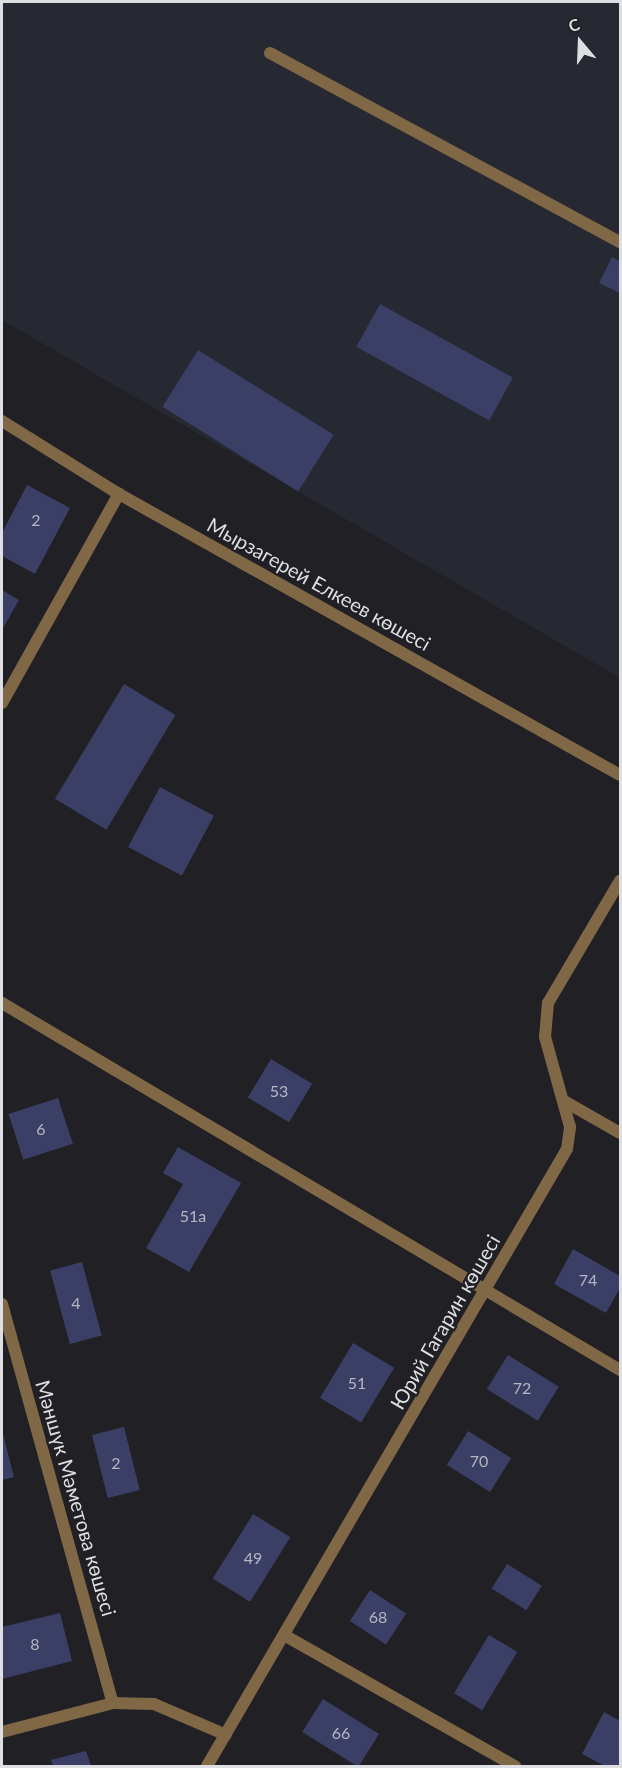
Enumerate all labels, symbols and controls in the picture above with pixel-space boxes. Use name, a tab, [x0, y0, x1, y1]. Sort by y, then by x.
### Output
north arrow	[550, 12, 610, 72]
text: С	[566, 14, 582, 35]
house number: 2	[31, 510, 41, 530]
street label: Мырзагерей Елкеев көшесі	[203, 513, 435, 655]
house number: 53	[270, 1081, 288, 1101]
house number: 6	[36, 1119, 46, 1139]
house number: 51а	[180, 1206, 206, 1226]
street label: Юрий Гагарин көшесі	[385, 1230, 505, 1414]
house number: 74	[579, 1270, 597, 1290]
house number: 4	[71, 1293, 81, 1313]
house number: 51	[348, 1373, 366, 1393]
street label: Мәншүк Мәметова көшесі	[31, 1377, 121, 1619]
house number: 72	[513, 1378, 531, 1398]
house number: 70	[470, 1451, 488, 1471]
house number: 2	[111, 1453, 121, 1473]
house number: 49	[244, 1548, 262, 1568]
house number: 68	[369, 1607, 387, 1627]
house number: 8	[30, 1634, 40, 1654]
house number: 66	[332, 1723, 350, 1743]

